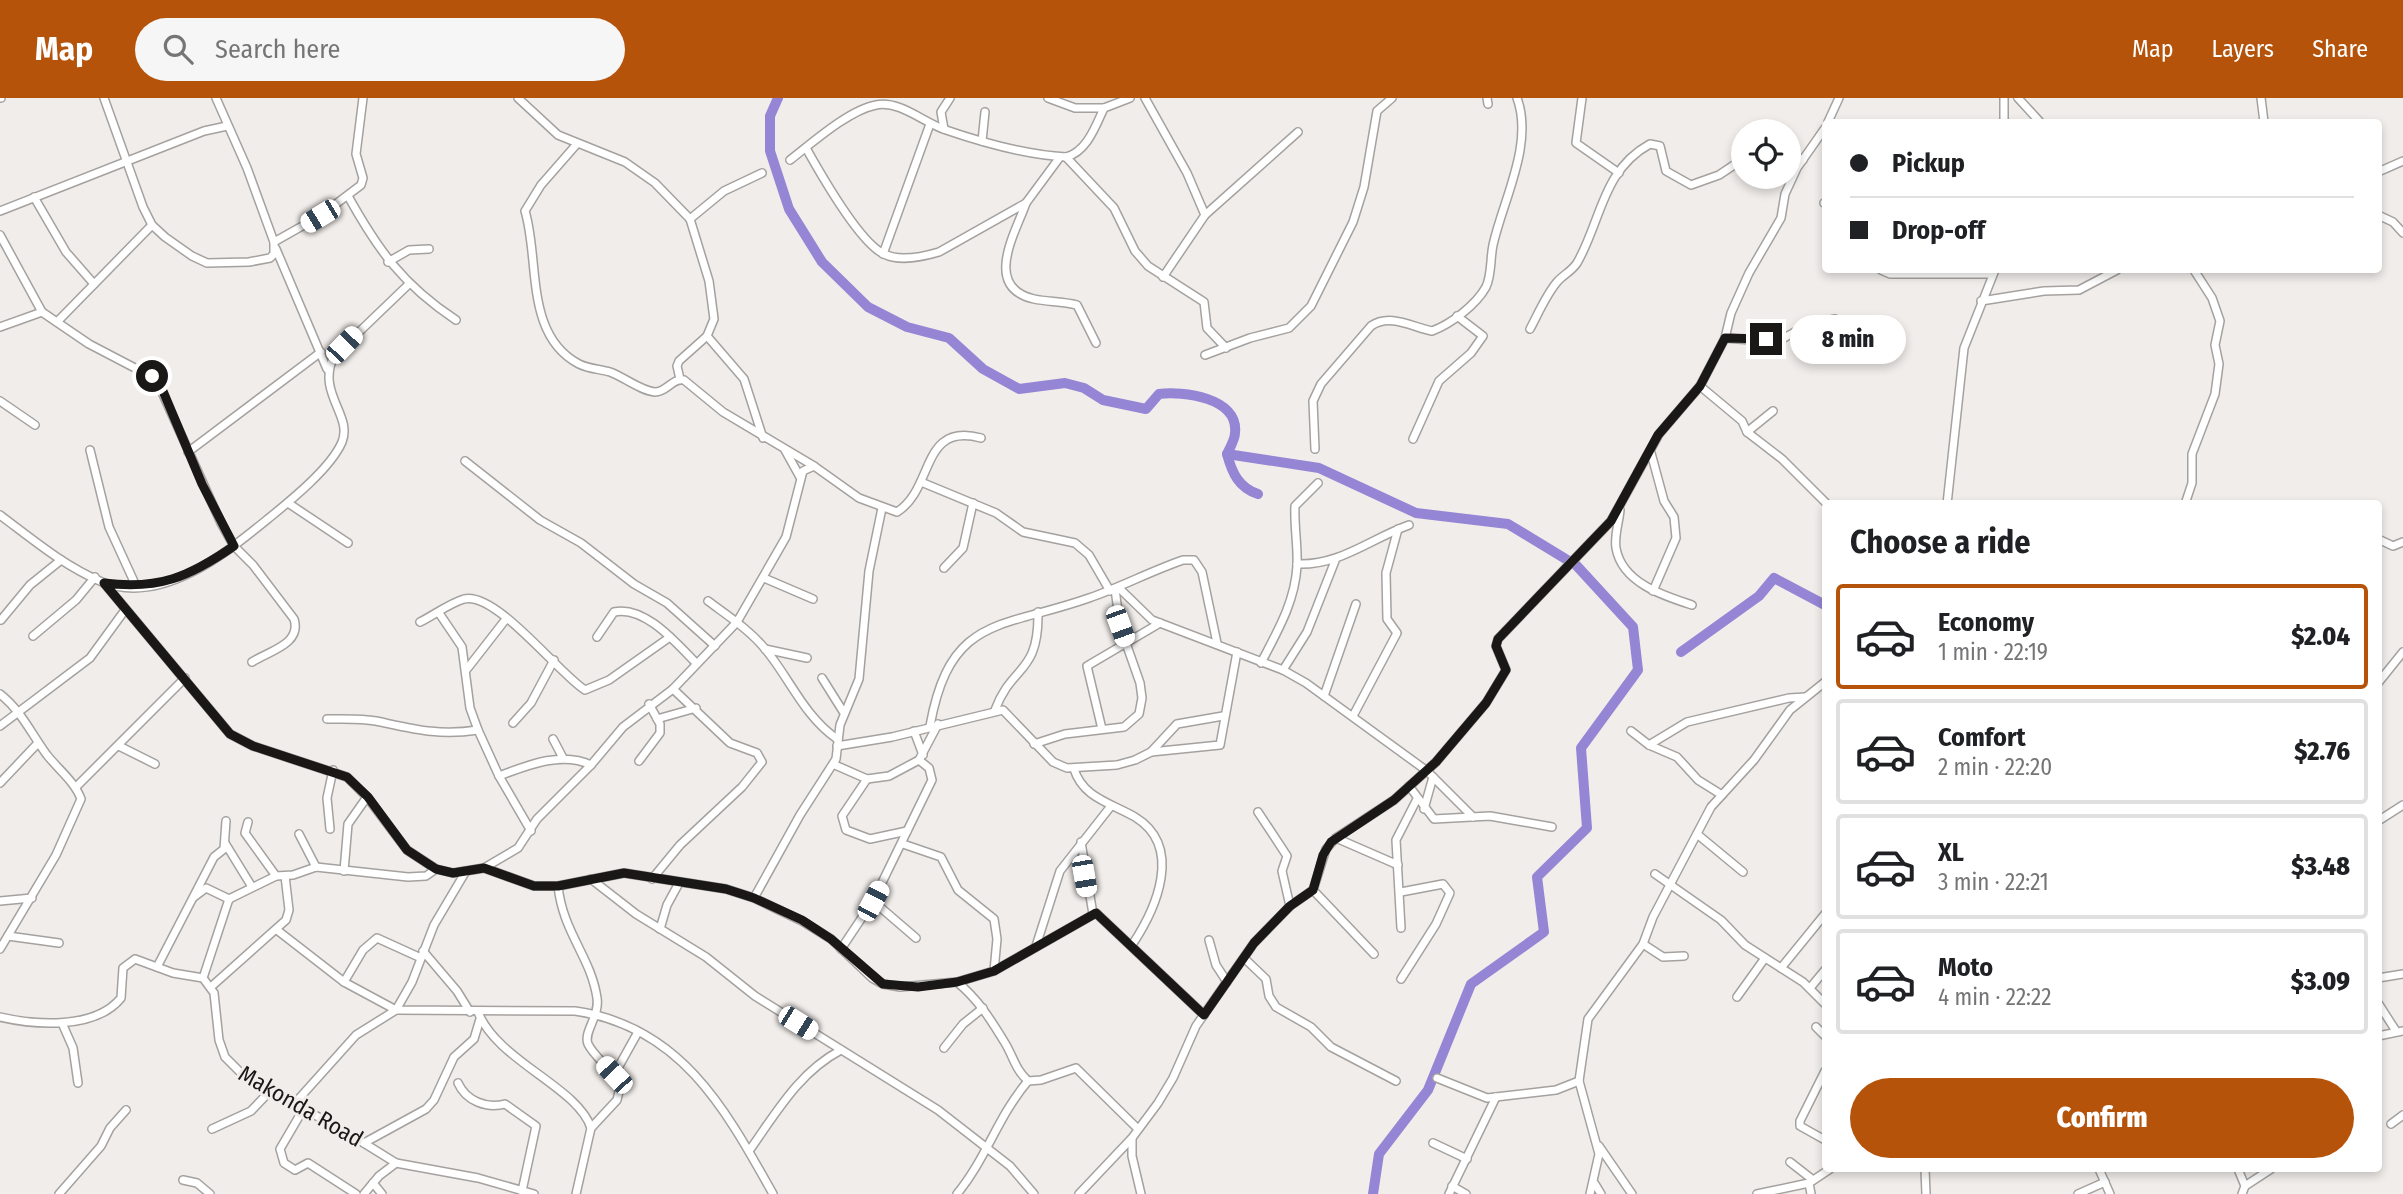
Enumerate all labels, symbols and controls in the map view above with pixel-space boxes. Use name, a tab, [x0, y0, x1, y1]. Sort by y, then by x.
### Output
search box	[135, 18, 625, 81]
text: Map	[35, 29, 93, 69]
icon: search	[159, 30, 197, 68]
text: Search here	[215, 34, 340, 65]
text: Map	[2132, 35, 2174, 63]
text: Layers	[2212, 35, 2274, 63]
text: Share	[2312, 35, 2368, 63]
map controls	[1731, 119, 1801, 189]
button: locate	[1731, 119, 1801, 189]
text: Pickup	[1892, 148, 1965, 179]
car	[297, 196, 344, 236]
text: Drop-off	[1892, 215, 1985, 246]
callout: 8 min	[1790, 314, 1906, 364]
car	[322, 323, 367, 367]
route end	[1750, 323, 1782, 355]
text: 8 min	[1822, 325, 1874, 353]
route start	[136, 360, 168, 392]
text: Choose a ride	[1850, 523, 2031, 561]
car	[1103, 603, 1138, 649]
icon: car	[1854, 605, 1917, 668]
text: Economy	[1938, 607, 2034, 638]
text: $2.04	[2291, 621, 2350, 652]
text: 1 min · 22:19	[1938, 638, 2048, 666]
icon: car	[1854, 720, 1917, 783]
text: Comfort	[1938, 722, 2026, 753]
text: $2.76	[2294, 736, 2350, 767]
text: 2 min · 22:20	[1938, 753, 2052, 781]
icon: car	[1854, 835, 1917, 898]
text: XL	[1938, 837, 1964, 868]
text: $3.48	[2291, 851, 2350, 882]
car	[1071, 853, 1098, 899]
text: 3 min · 22:21	[1938, 868, 2049, 896]
car	[854, 878, 893, 924]
icon: car	[1854, 950, 1917, 1013]
text: Moto	[1938, 952, 1993, 983]
text: $3.09	[2291, 966, 2350, 997]
text: 4 min · 22:22	[1938, 983, 2051, 1011]
car	[775, 1003, 822, 1043]
car	[592, 1052, 637, 1098]
street label: Makonda Road	[234, 1059, 368, 1153]
button: Confirm	[1850, 1078, 2354, 1158]

